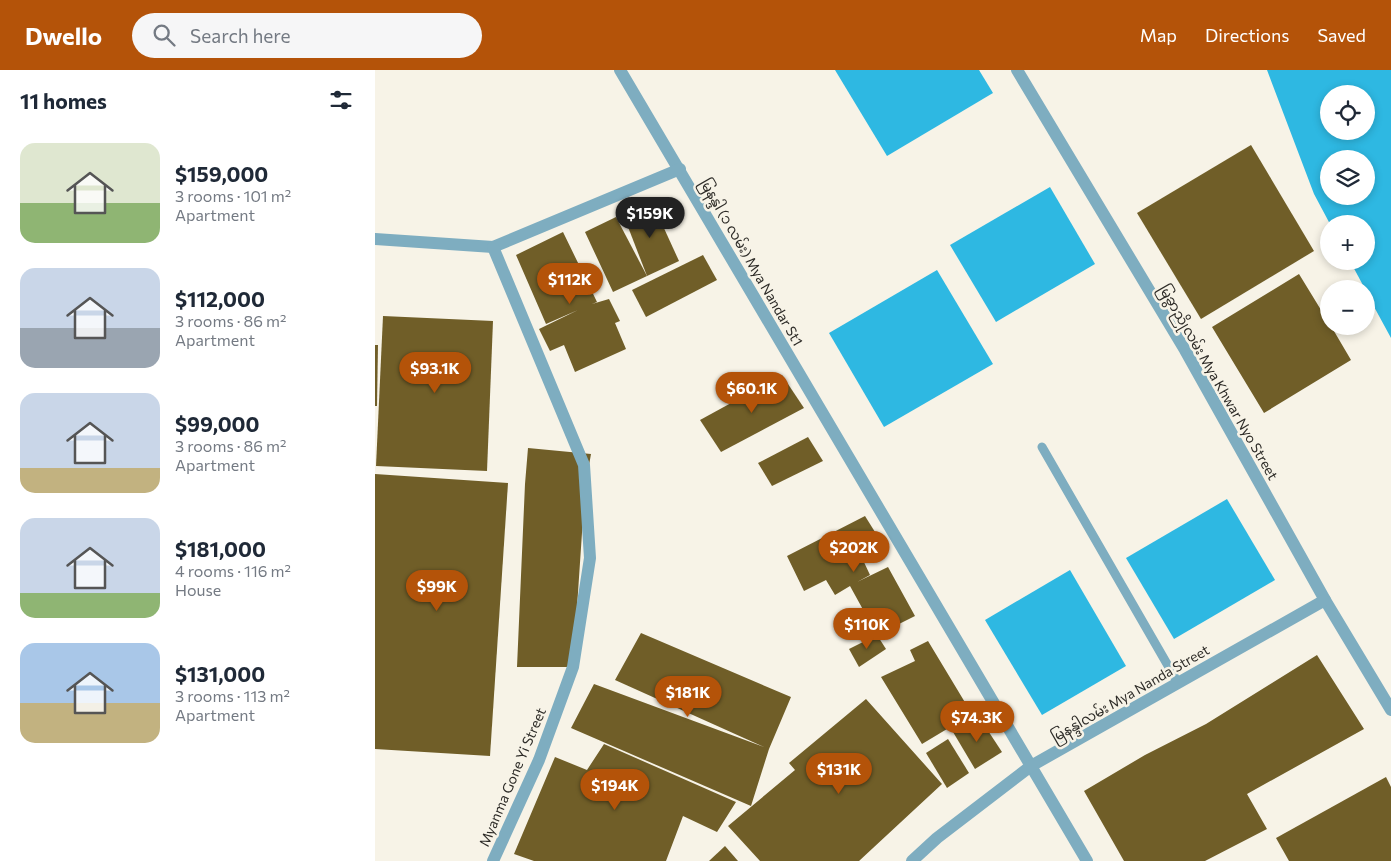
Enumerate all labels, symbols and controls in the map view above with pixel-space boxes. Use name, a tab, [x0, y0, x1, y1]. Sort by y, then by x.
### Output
search box	[132, 13, 482, 58]
text: Dwello	[25, 21, 102, 50]
icon: search	[150, 21, 178, 49]
text: Search here	[190, 24, 291, 47]
text: Map	[1140, 24, 1177, 46]
text: Directions	[1205, 24, 1289, 46]
text: Saved	[1317, 24, 1366, 46]
map controls	[1320, 85, 1375, 335]
button: locate	[1320, 85, 1375, 140]
icon: filters	[327, 86, 355, 114]
text: 11 homes	[20, 88, 107, 113]
button: layers	[1320, 150, 1375, 205]
text: $159,000	[175, 161, 268, 186]
icon: home	[60, 163, 120, 223]
street label: မြနန္ဒါ (၁ လမ်း) Mya Nandar St1	[693, 175, 808, 351]
text: 3 rooms · 101 m²	[175, 186, 291, 205]
pin: $159K	[615, 196, 685, 239]
text: $159K	[627, 203, 673, 222]
text: Apartment	[175, 205, 255, 224]
button: +	[1320, 215, 1375, 270]
pin: $112K	[535, 262, 605, 305]
text: $112K	[548, 269, 592, 288]
button: −	[1320, 280, 1375, 335]
street label: မြခွာညိုလမ်း Mya Khwar Nyo Street	[1153, 281, 1283, 485]
text: $112,000	[175, 286, 265, 311]
icon: home	[60, 288, 120, 348]
text: 3 rooms · 86 m²	[175, 311, 286, 330]
text: Apartment	[175, 330, 255, 349]
pin: $93.1K	[394, 352, 476, 394]
text: $93.1K	[410, 358, 460, 377]
pin: $60.1K	[711, 372, 793, 414]
text: $60.1K	[727, 378, 777, 397]
text: $99,000	[175, 411, 260, 436]
icon: home	[60, 413, 120, 473]
text: 3 rooms · 86 m²	[175, 436, 286, 455]
text: Apartment	[175, 455, 255, 474]
pin: $202K	[819, 530, 889, 573]
text: $181,000	[175, 536, 266, 561]
text: $202K	[829, 537, 879, 556]
icon: home	[60, 538, 120, 598]
text: 4 rooms · 116 m²	[175, 561, 291, 580]
pin: $99K	[407, 570, 467, 612]
text: $99K	[417, 576, 457, 595]
text: House	[175, 580, 221, 599]
pin: $110K	[832, 608, 902, 650]
text: $110K	[844, 614, 890, 633]
street label: မြနန္ဒါလမ်း Mya Nanda Street	[1047, 640, 1214, 749]
text: $131,000	[175, 661, 265, 686]
icon: home	[60, 663, 120, 723]
pin: $181K	[653, 676, 723, 718]
text: $181K	[666, 682, 710, 701]
text: 3 rooms · 113 m²	[175, 686, 290, 705]
pin: $74.3K	[936, 700, 1018, 743]
text: Apartment	[175, 705, 255, 724]
street label: Myanma Gone Yi Street	[475, 705, 549, 849]
text: $74.3K	[951, 707, 1003, 726]
pin: $131K	[804, 752, 874, 795]
text: $131K	[817, 759, 861, 778]
pin: $194K	[580, 768, 650, 811]
text: $194K	[591, 775, 639, 794]

